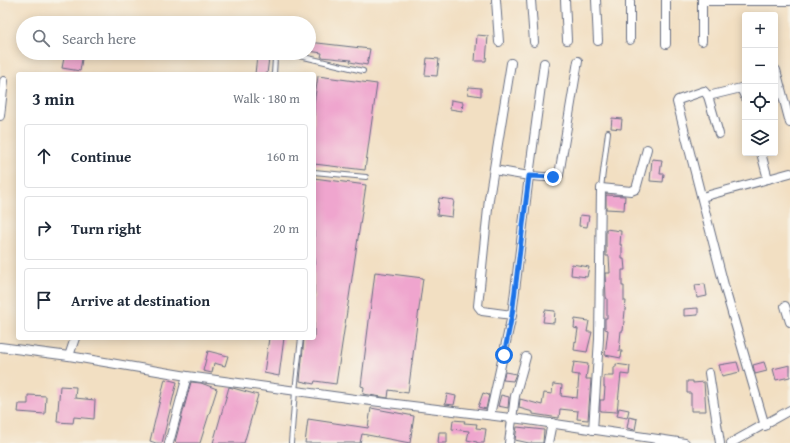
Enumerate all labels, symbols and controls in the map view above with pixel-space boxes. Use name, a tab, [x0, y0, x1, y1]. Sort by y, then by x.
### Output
map controls	[742, 12, 778, 156]
button: +	[742, 12, 778, 48]
search box	[16, 16, 316, 60]
icon: search	[30, 27, 52, 49]
text: Search here	[62, 28, 136, 49]
button: −	[742, 48, 778, 84]
button: locate	[742, 84, 778, 120]
text: 3 min	[32, 86, 74, 111]
text: Walk · 180 m	[233, 89, 300, 108]
button: layers	[742, 120, 778, 156]
icon: ahead	[33, 145, 55, 167]
text: Continue	[71, 146, 132, 167]
text: 160 m	[267, 147, 299, 166]
route end	[544, 168, 562, 186]
icon: right	[33, 217, 55, 239]
text: Turn right	[71, 218, 142, 239]
text: 20 m	[273, 219, 299, 238]
icon: arrive	[33, 289, 55, 311]
text: Arrive at destination	[71, 290, 210, 311]
route start	[495, 346, 513, 364]

